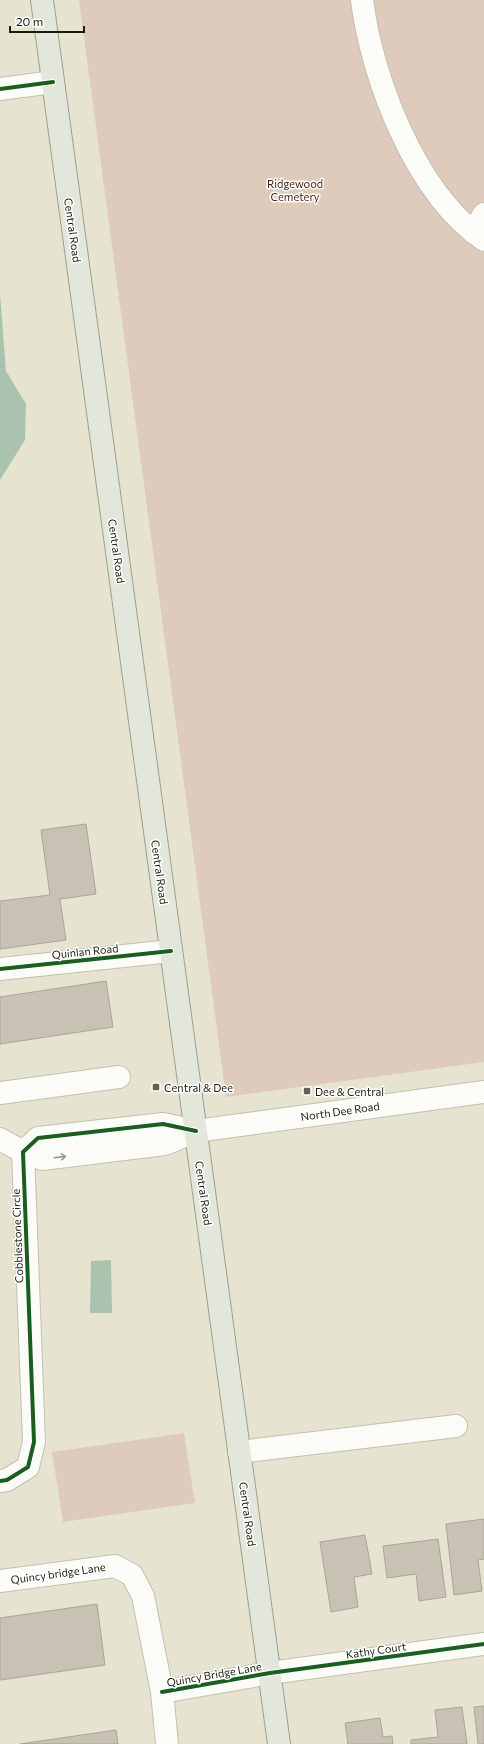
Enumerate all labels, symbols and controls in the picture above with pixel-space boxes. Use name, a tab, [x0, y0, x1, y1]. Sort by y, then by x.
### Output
scale bar	[10, 8, 84, 34]
text: 20 m	[16, 14, 43, 28]
park label: Ridgewood Cemetery	[267, 177, 323, 203]
street label: Central Road	[62, 197, 84, 263]
street label: Central Road	[106, 518, 128, 584]
street label: Central Road	[149, 839, 171, 905]
street label: Quinlan Road	[51, 941, 119, 961]
place label: Central & Dee	[164, 1081, 233, 1094]
marker: Central & Dee	[151, 1082, 161, 1092]
place label: Dee & Central	[315, 1085, 384, 1098]
marker: Dee & Central	[302, 1086, 312, 1096]
street label: North Dee Road	[300, 1099, 380, 1123]
one-way arrow	[53, 1153, 66, 1161]
street label: Central Road	[193, 1160, 215, 1226]
street label: Cobblestone Circle	[9, 1188, 25, 1283]
street label: Central Road	[237, 1481, 259, 1547]
street label: Quincy bridge Lane	[10, 1560, 106, 1586]
street label: Kathy Court	[345, 1639, 407, 1661]
street label: Quincy Bridge Lane	[166, 1659, 263, 1689]

